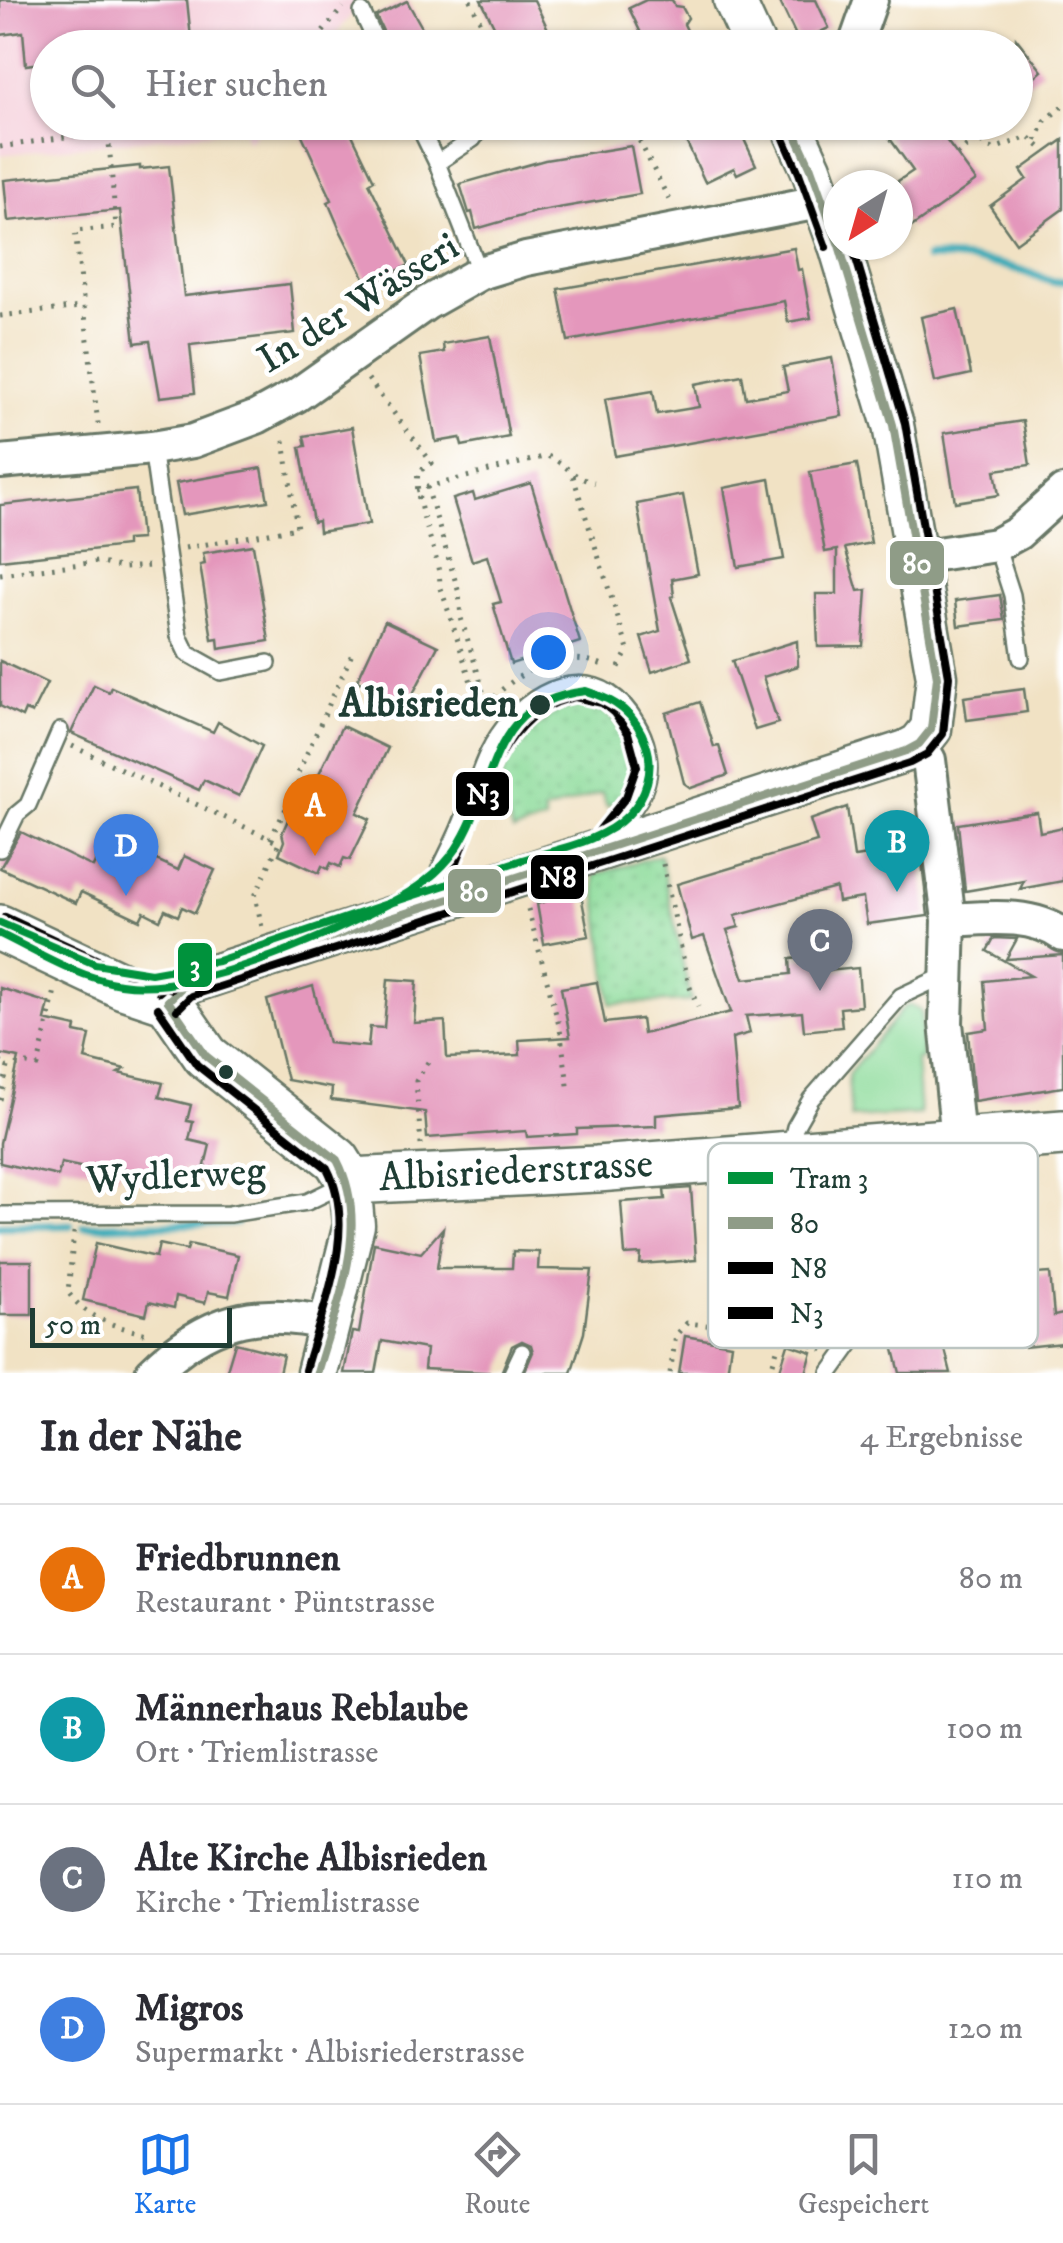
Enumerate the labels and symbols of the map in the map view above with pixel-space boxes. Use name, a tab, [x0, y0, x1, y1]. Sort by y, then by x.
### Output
north arrow	[823, 170, 913, 260]
street label: In der Wässeri	[249, 222, 469, 386]
line badge: 80	[888, 539, 946, 587]
text: 80	[902, 547, 932, 582]
your location	[523, 627, 574, 678]
place label: Albisrieden	[338, 680, 518, 730]
marker: Albisrieden	[527, 692, 553, 718]
line badge: N3	[454, 770, 511, 818]
pin: A	[282, 774, 348, 856]
text: N3	[466, 778, 500, 813]
pin: B	[864, 810, 930, 892]
pin: D	[94, 814, 158, 896]
line badge: N8	[529, 853, 586, 901]
text: N8	[540, 861, 577, 896]
line badge: 80	[446, 867, 503, 915]
text: 80	[459, 875, 489, 910]
pin: C	[788, 908, 852, 991]
line badge: 3	[176, 941, 214, 989]
text: 3	[190, 949, 200, 984]
unlabelled marker	[216, 1062, 236, 1082]
street label: Albisriederstrasse	[378, 1140, 654, 1204]
legend	[708, 1143, 1038, 1348]
street label: Wydlerweg	[84, 1147, 268, 1207]
text: Tram 3	[790, 1162, 868, 1197]
text: 80	[790, 1207, 819, 1242]
text: N8	[790, 1252, 827, 1287]
text: N3	[790, 1297, 823, 1332]
scale bar	[30, 1303, 232, 1348]

